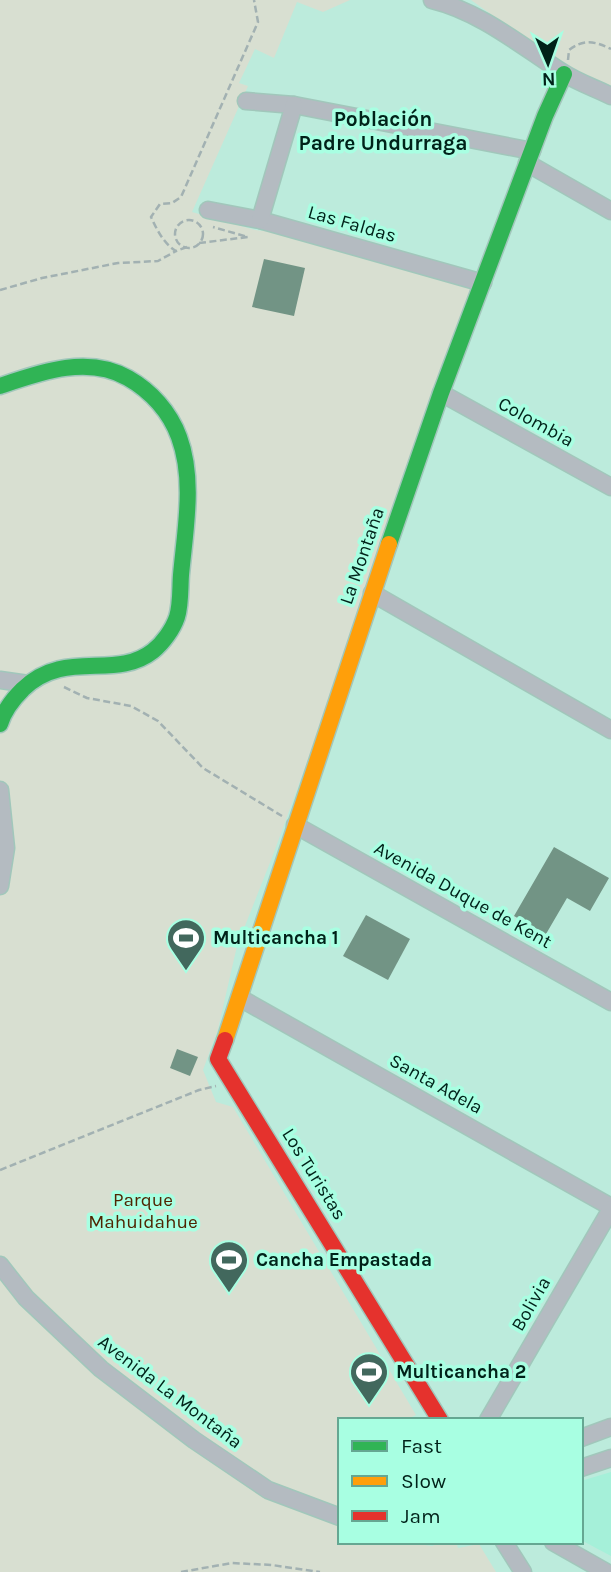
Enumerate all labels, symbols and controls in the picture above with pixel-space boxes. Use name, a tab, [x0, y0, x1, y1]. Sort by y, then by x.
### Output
north arrow	[513, 28, 583, 98]
text: N	[541, 68, 556, 90]
district label: Población Padre Undurraga	[299, 107, 467, 155]
street label: Las Faldas	[305, 201, 399, 247]
street label: Colombia	[494, 392, 578, 452]
street label: La Montaña	[335, 505, 389, 607]
street label: Avenida Duque de Kent	[370, 837, 556, 953]
sports icon: Multicancha 1	[165, 917, 207, 972]
place label: Multicancha 1	[213, 927, 339, 949]
street label: Santa Adela	[386, 1049, 486, 1119]
street label: Los Turistas	[277, 1124, 351, 1224]
park label: Parque Mahuidahue	[88, 1189, 198, 1233]
sports icon: Cancha Empastada	[208, 1239, 250, 1294]
place label: Cancha Empastada	[256, 1249, 432, 1271]
street label: Bolivia	[507, 1273, 555, 1335]
street label: Avenida La Montaña	[94, 1331, 246, 1453]
sports icon: Multicancha 2	[348, 1351, 390, 1406]
place label: Multicancha 2	[396, 1361, 526, 1383]
legend	[338, 1418, 583, 1544]
text: Fast	[401, 1434, 442, 1458]
text: Slow	[401, 1469, 446, 1493]
text: Jam	[401, 1504, 441, 1528]

